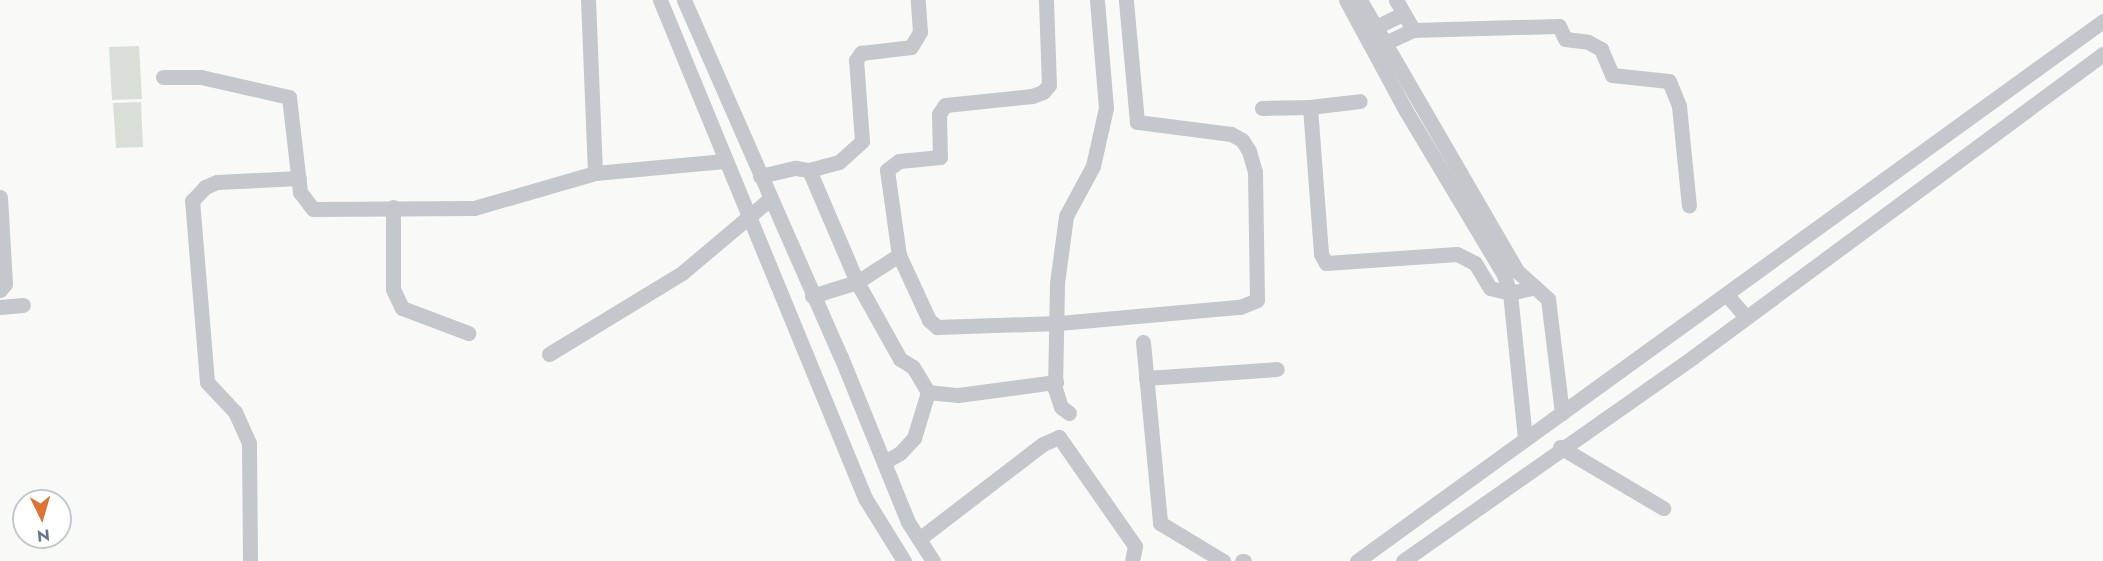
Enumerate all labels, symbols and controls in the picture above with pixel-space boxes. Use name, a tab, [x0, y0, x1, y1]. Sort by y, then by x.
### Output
north arrow	[12, 489, 72, 549]
text: N	[36, 523, 51, 547]

